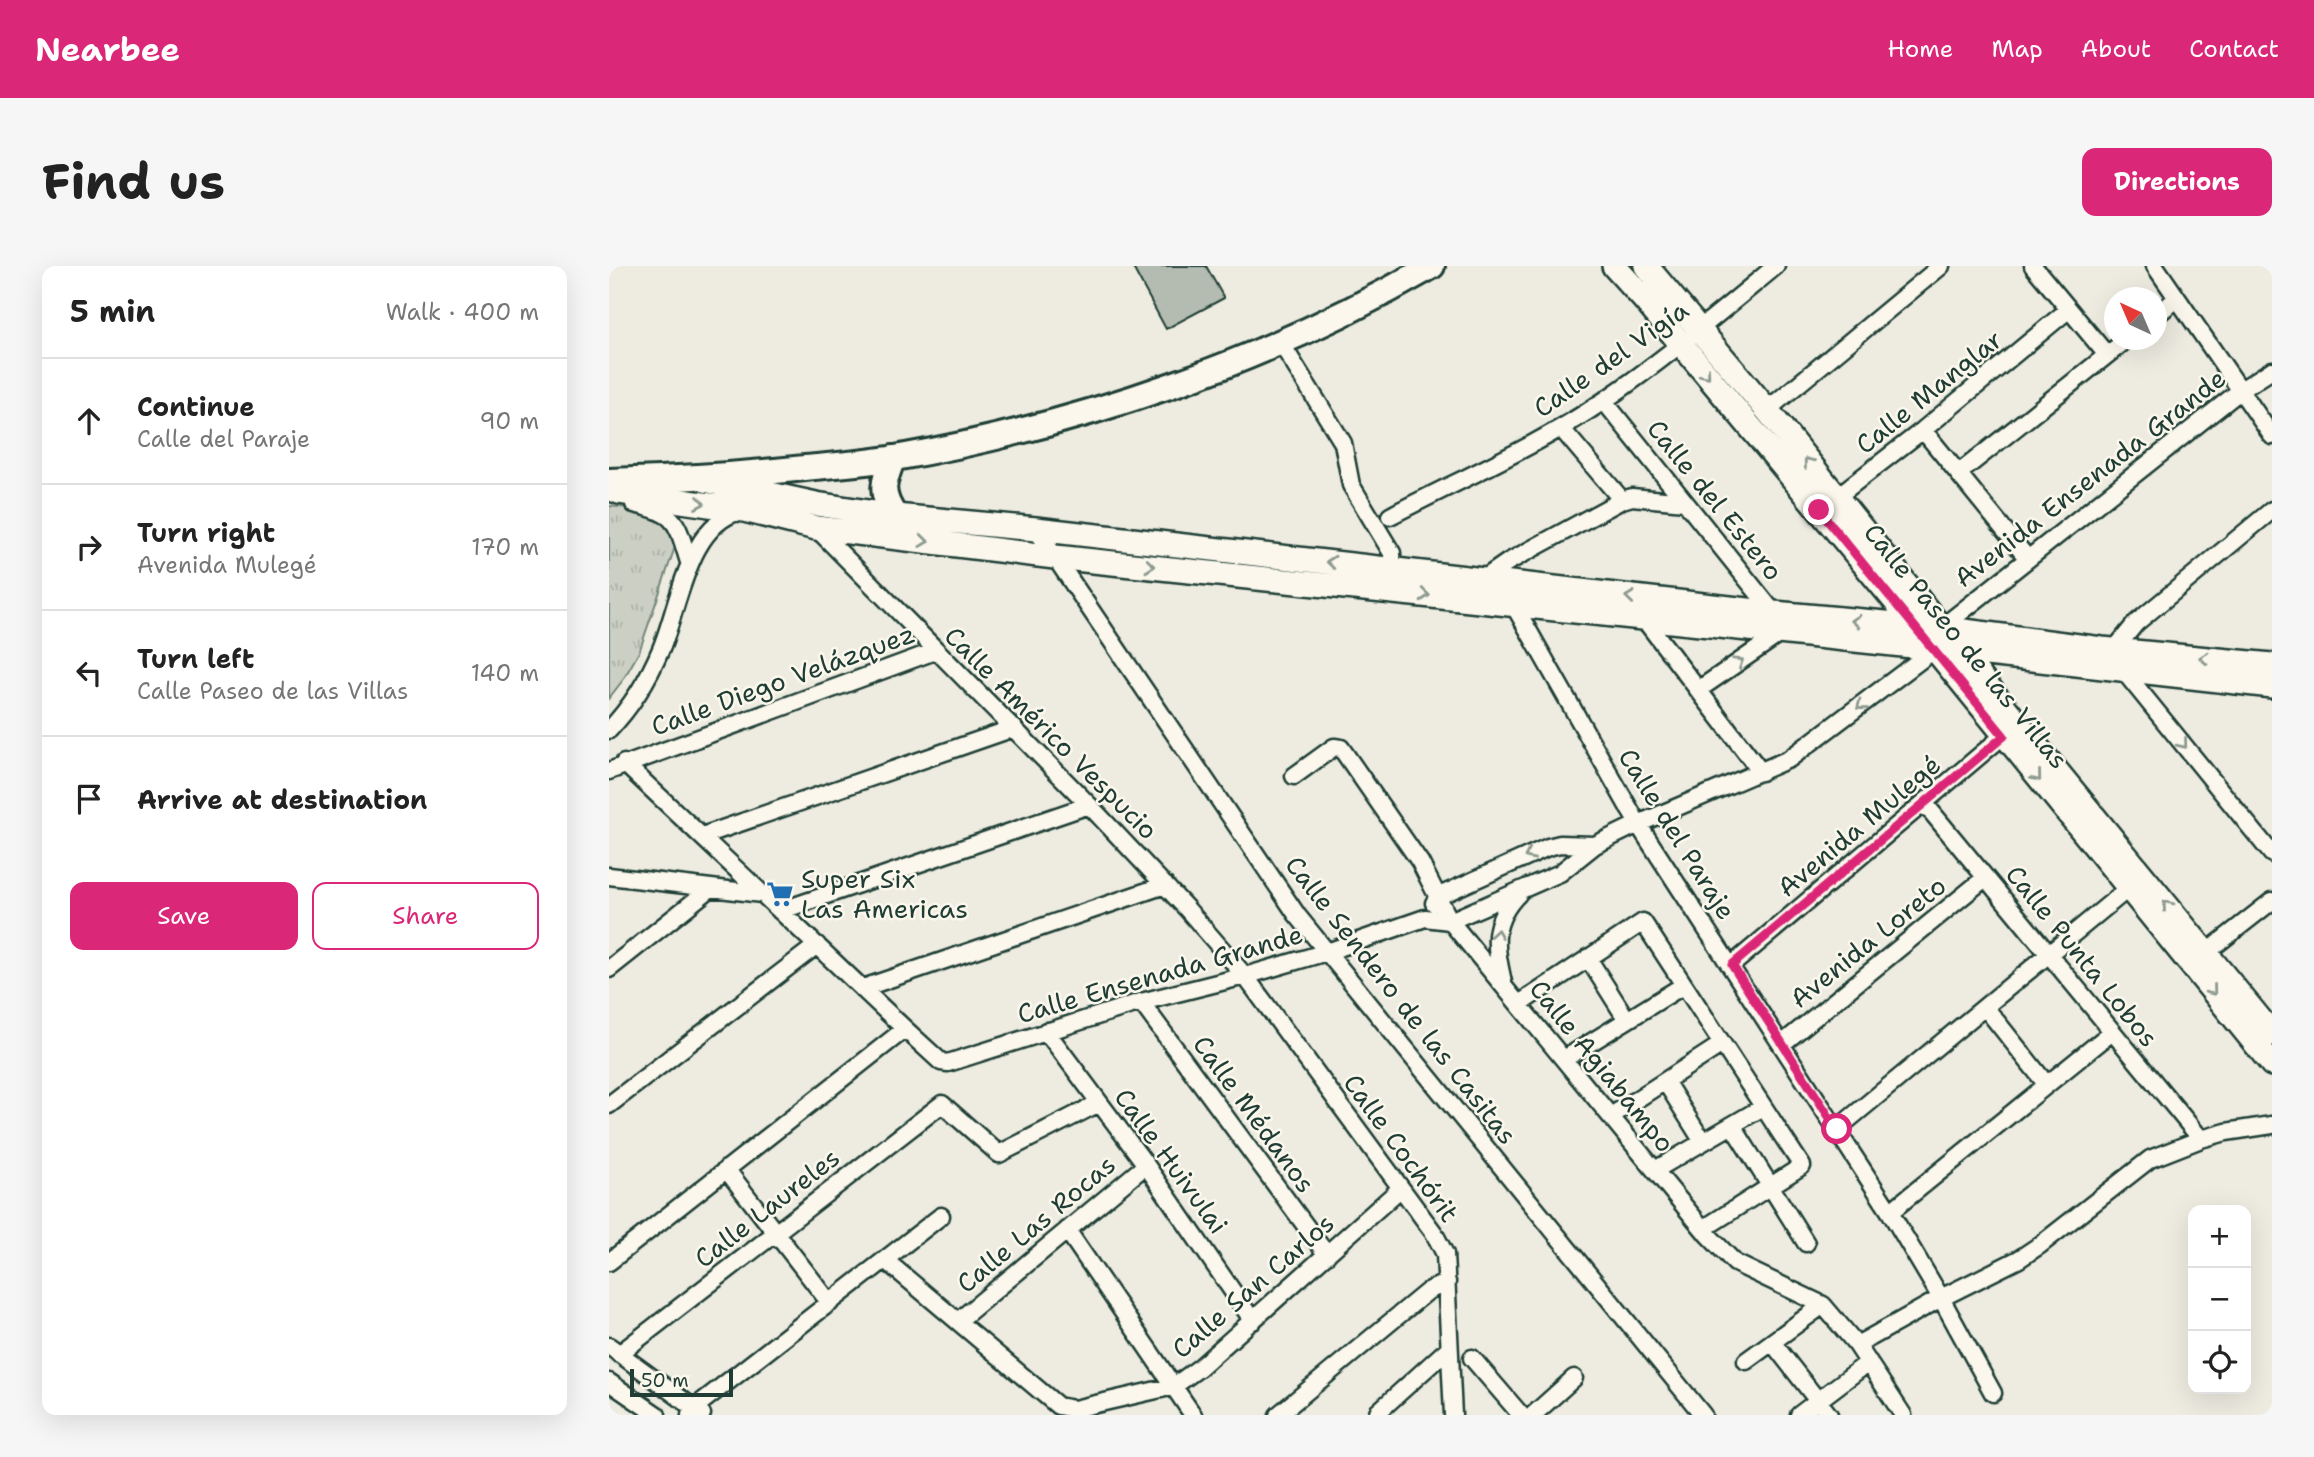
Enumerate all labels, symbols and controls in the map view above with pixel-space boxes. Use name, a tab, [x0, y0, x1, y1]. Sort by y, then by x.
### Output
text: Nearbee	[35, 27, 180, 72]
text: Home	[1887, 33, 1953, 65]
text: Map	[1991, 33, 2043, 65]
text: About	[2081, 33, 2151, 65]
text: Contact	[2189, 33, 2279, 65]
button: Directions	[2082, 148, 2272, 216]
text: Find us	[42, 149, 225, 215]
north arrow	[2104, 287, 2167, 350]
text: 5 min	[70, 291, 155, 332]
street label: Calle del Vigía	[1526, 292, 1695, 425]
text: Walk · 400 m	[386, 297, 539, 327]
street label: Calle Manglar	[1848, 322, 2009, 462]
street label: Avenida Ensenada Grande	[1947, 361, 2233, 595]
one-way arrow	[1698, 365, 1710, 378]
text: Continue	[137, 389, 255, 424]
icon: ahead	[70, 402, 108, 440]
text: 90 m	[479, 406, 539, 436]
street label: Calle del Estero	[1640, 412, 1791, 588]
text: Calle del Paraje	[137, 424, 310, 454]
one-way arrow	[1804, 457, 1817, 469]
route end	[1803, 494, 1834, 525]
one-way arrow	[694, 495, 706, 510]
text: Turn right	[137, 515, 275, 550]
street label: Calle Paseo de las Villas	[1856, 515, 2077, 776]
icon: right	[70, 528, 108, 566]
text: 170 m	[471, 532, 539, 562]
one-way arrow	[918, 533, 930, 548]
text: Avenida Mulegé	[137, 550, 317, 580]
one-way arrow	[1325, 555, 1336, 570]
one-way arrow	[1144, 559, 1156, 574]
one-way arrow	[1419, 587, 1431, 602]
one-way arrow	[1624, 589, 1636, 604]
one-way arrow	[1850, 614, 1861, 629]
street label: Calle Diego Velázquez	[646, 616, 920, 744]
street label: Calle Américo Vespucio	[937, 618, 1166, 847]
text: Turn left	[137, 641, 254, 676]
one-way arrow	[2198, 650, 2210, 665]
icon: left	[70, 654, 108, 692]
one-way arrow	[1731, 657, 1744, 670]
text: 140 m	[471, 658, 539, 688]
text: Calle Paseo de las Villas	[137, 676, 408, 706]
one-way arrow	[1857, 698, 1869, 711]
one-way arrow	[2174, 737, 2187, 749]
street label: Calle del Paraje	[1611, 741, 1744, 926]
street label: Avenida Mulegé	[1770, 747, 1948, 904]
one-way arrow	[2029, 768, 2041, 781]
icon: arrive	[70, 780, 108, 818]
text: Arrive at destination	[137, 782, 427, 817]
one-way arrow	[1524, 847, 1537, 861]
street label: Calle Sendero de las Casitas	[1278, 848, 1525, 1151]
street label: Calle Punta Lobos	[1998, 857, 2167, 1054]
place label: Super Six Las Americas	[801, 861, 968, 926]
street label: Avenida Loreto	[1782, 868, 1953, 1015]
supermarket icon: Super Six Las Americas	[765, 879, 795, 909]
button: Save	[70, 882, 298, 950]
button: Share	[312, 882, 539, 950]
one-way arrow	[2163, 901, 2175, 914]
street label: Calle Ensenada Grande	[1013, 916, 1307, 1031]
one-way arrow	[1490, 928, 1505, 940]
street label: Calle Agiabampo	[1522, 972, 1683, 1159]
one-way arrow	[2203, 983, 2216, 995]
street label: Calle Médanos	[1185, 1028, 1323, 1200]
street label: Calle Cochórit	[1336, 1066, 1467, 1229]
street label: Calle Huivulai	[1107, 1081, 1236, 1241]
route start	[1821, 1113, 1852, 1144]
street label: Calle Laureles	[687, 1140, 847, 1275]
street label: Calle Las Rocas	[949, 1147, 1122, 1300]
street label: Calle San Carlos	[1164, 1205, 1341, 1366]
map controls	[2188, 1205, 2251, 1394]
button: +	[2188, 1205, 2251, 1268]
button: −	[2188, 1268, 2251, 1331]
button: locate	[2188, 1331, 2251, 1394]
scale bar	[630, 1366, 733, 1398]
text: 50 m	[641, 1368, 689, 1393]

